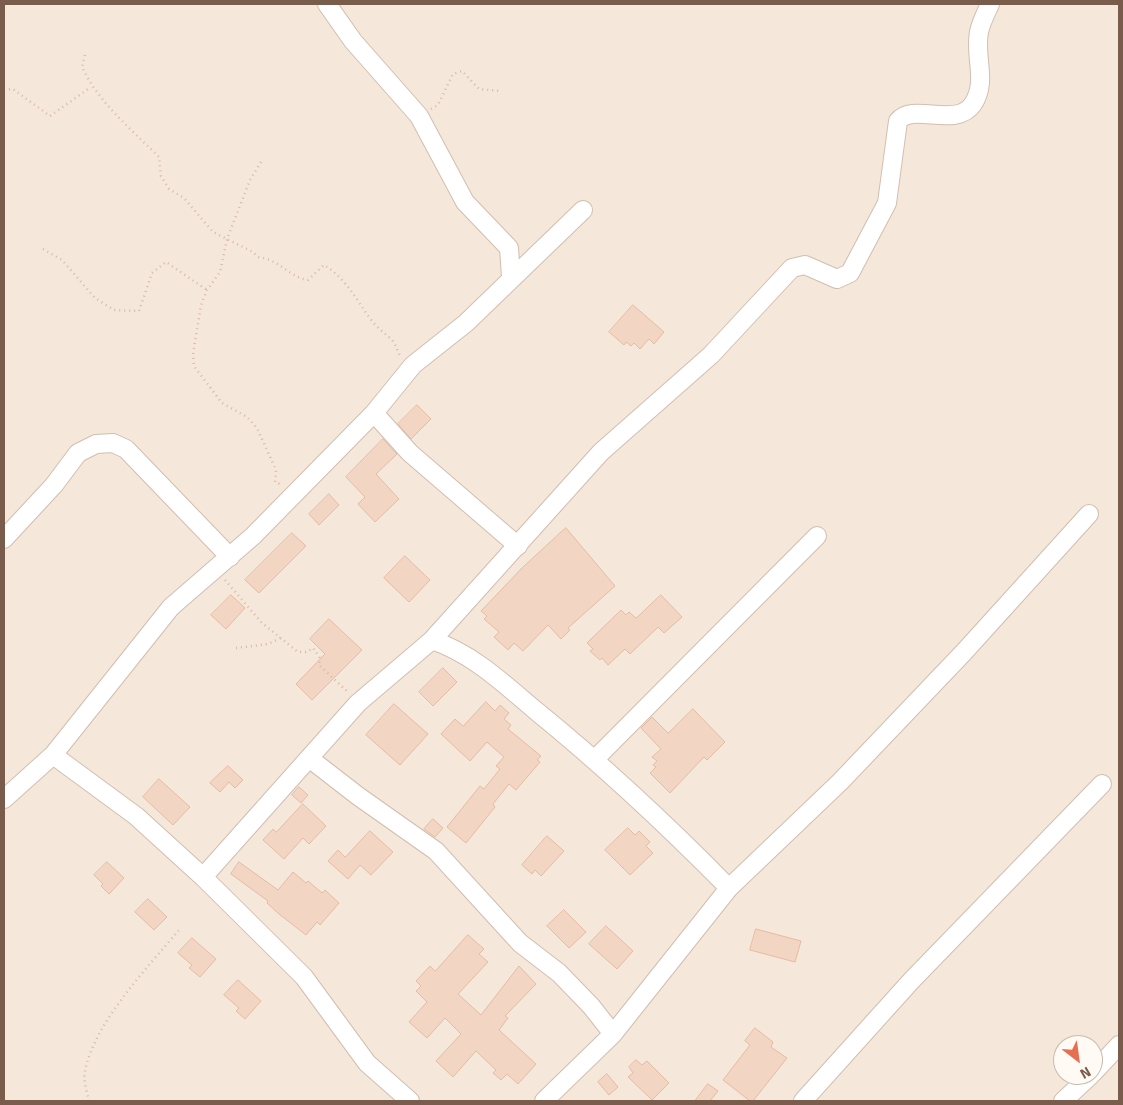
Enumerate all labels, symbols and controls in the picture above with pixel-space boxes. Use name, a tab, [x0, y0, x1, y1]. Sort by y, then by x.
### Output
north arrow	[1053, 1035, 1103, 1085]
text: N	[1077, 1063, 1094, 1082]

